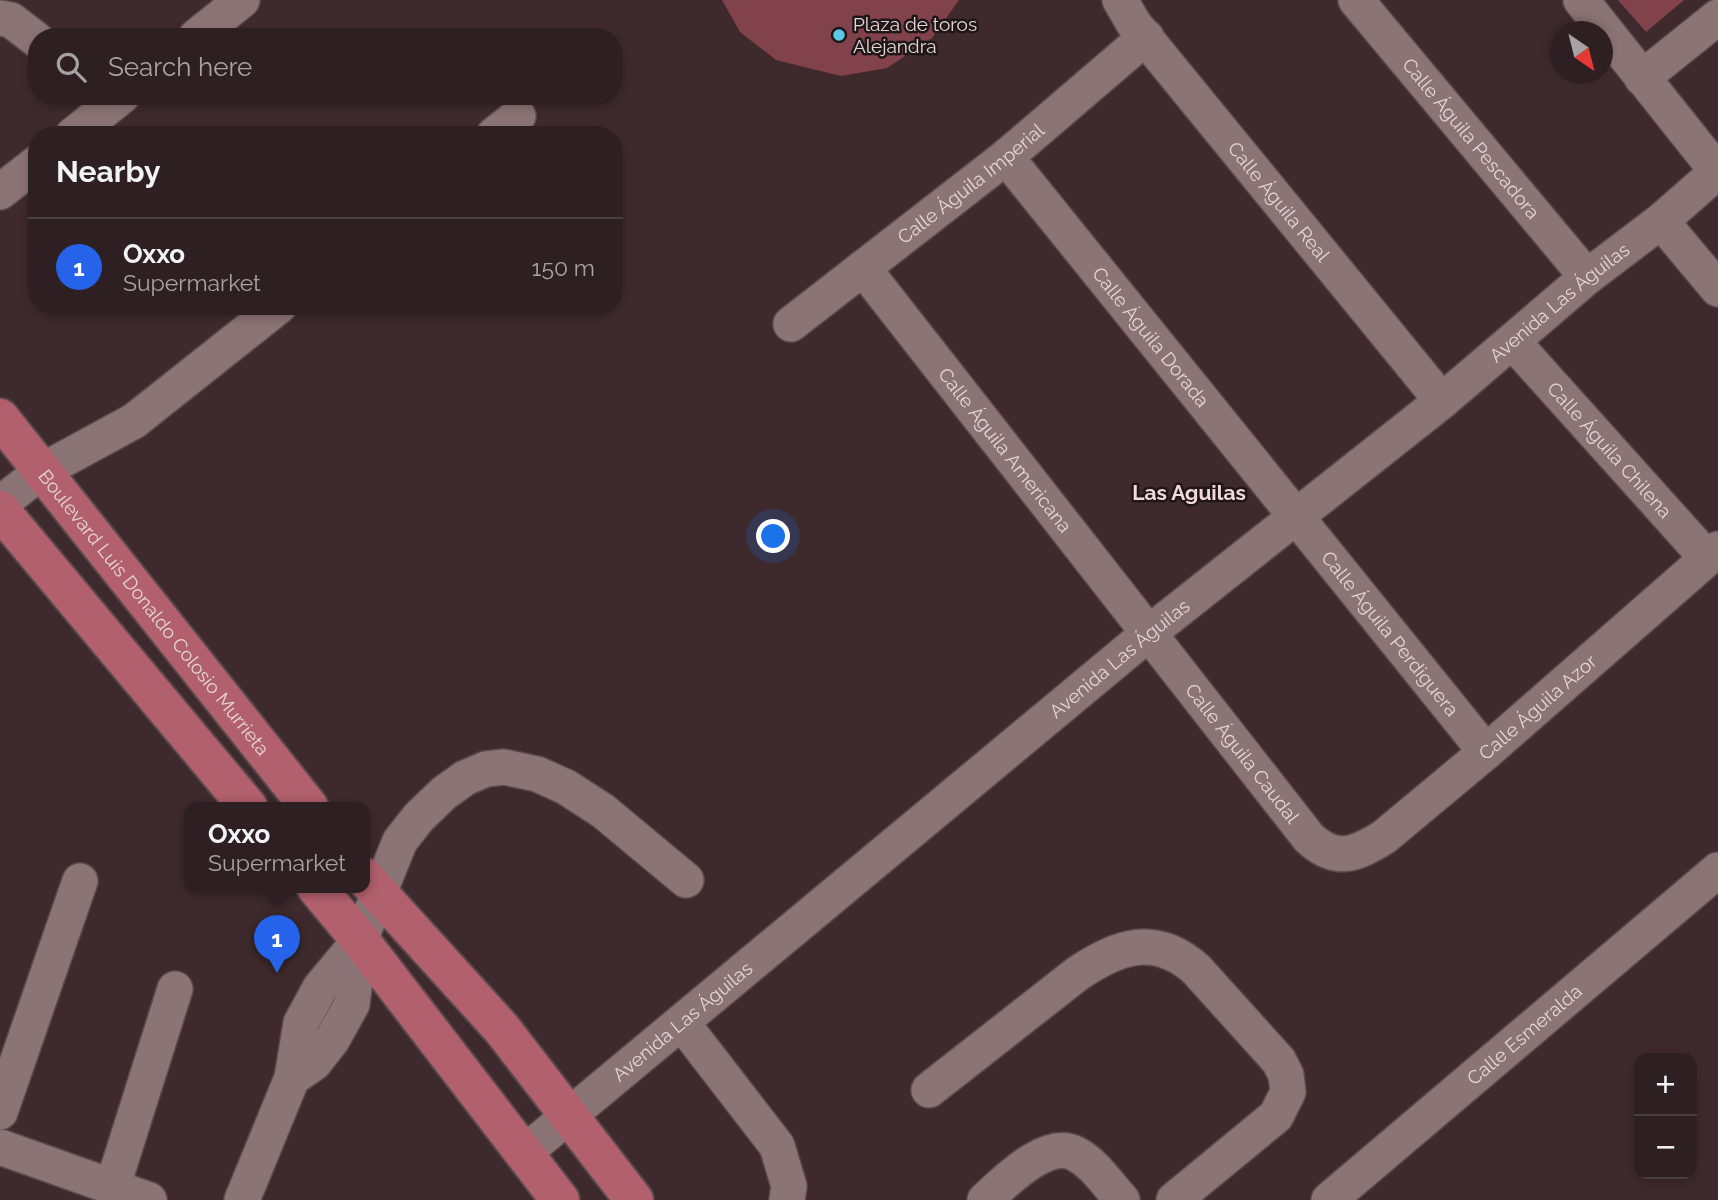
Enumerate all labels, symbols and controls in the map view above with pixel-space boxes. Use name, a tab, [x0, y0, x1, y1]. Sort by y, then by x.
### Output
place label: Plaza de toros Alejandra	[853, 13, 977, 57]
north arrow	[1550, 21, 1613, 84]
marker: Plaza de toros Alejandra	[831, 27, 847, 43]
search box	[28, 28, 623, 105]
icon: search	[52, 48, 90, 86]
text: Search here	[108, 52, 252, 82]
street label: Calle Águila Pescadora	[1398, 54, 1544, 223]
street label: Calle Águila Imperial	[893, 118, 1049, 248]
street label: Calle Águila Real	[1224, 137, 1335, 266]
text: Nearby	[56, 154, 160, 189]
street label: Avenida Las Águilas	[1485, 238, 1633, 367]
text: Oxxo	[123, 239, 185, 269]
text: 1	[73, 254, 85, 281]
text: 150 m	[532, 254, 595, 281]
street label: Calle Águila Dorada	[1088, 262, 1214, 411]
text: Supermarket	[123, 269, 261, 296]
street label: Calle Águila Americana	[934, 363, 1077, 537]
street label: Calle Águila Chilena	[1543, 377, 1677, 522]
street label: Boulevard Luis Donaldo Colosio Murrieta	[34, 465, 274, 759]
district label: Las Aguilas	[1132, 480, 1246, 505]
your location	[756, 519, 790, 553]
street label: Calle Águila Perdiguera	[1317, 546, 1463, 720]
street label: Avenida Las Águilas	[1045, 594, 1194, 722]
street label: Calle Águila Azor	[1474, 650, 1601, 764]
street label: Calle Águila Caudal	[1181, 679, 1305, 828]
popup	[184, 802, 370, 893]
text: Oxxo	[208, 819, 270, 849]
text: Supermarket	[208, 849, 346, 876]
pin: 1	[254, 915, 300, 973]
street label: Avenida Las Águilas	[608, 957, 757, 1086]
street label: Calle Esmeralda	[1462, 980, 1586, 1089]
map controls	[1634, 1053, 1697, 1179]
button: +	[1634, 1053, 1697, 1116]
button: −	[1634, 1116, 1697, 1179]

